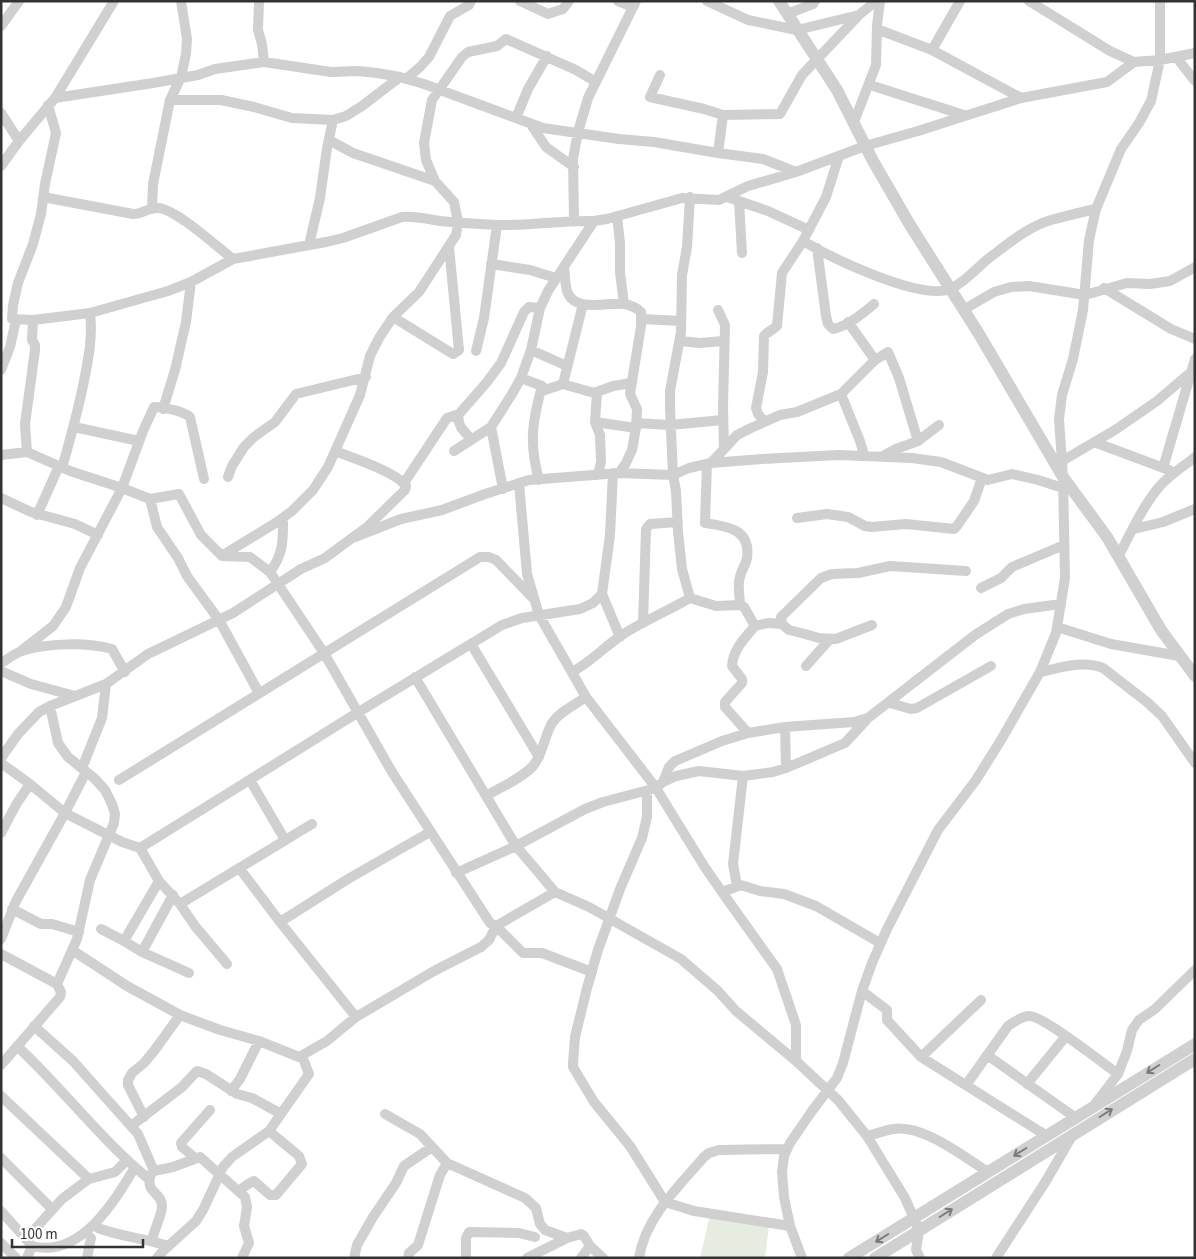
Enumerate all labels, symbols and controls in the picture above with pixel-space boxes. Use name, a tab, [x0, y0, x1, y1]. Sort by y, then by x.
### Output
one-way arrow	[1147, 1065, 1161, 1075]
one-way arrow	[1099, 1108, 1113, 1118]
one-way arrow	[1014, 1148, 1028, 1158]
one-way arrow	[938, 1208, 952, 1218]
scale bar	[12, 1216, 144, 1248]
text: 100 m	[20, 1224, 58, 1245]
one-way arrow	[875, 1233, 889, 1243]

